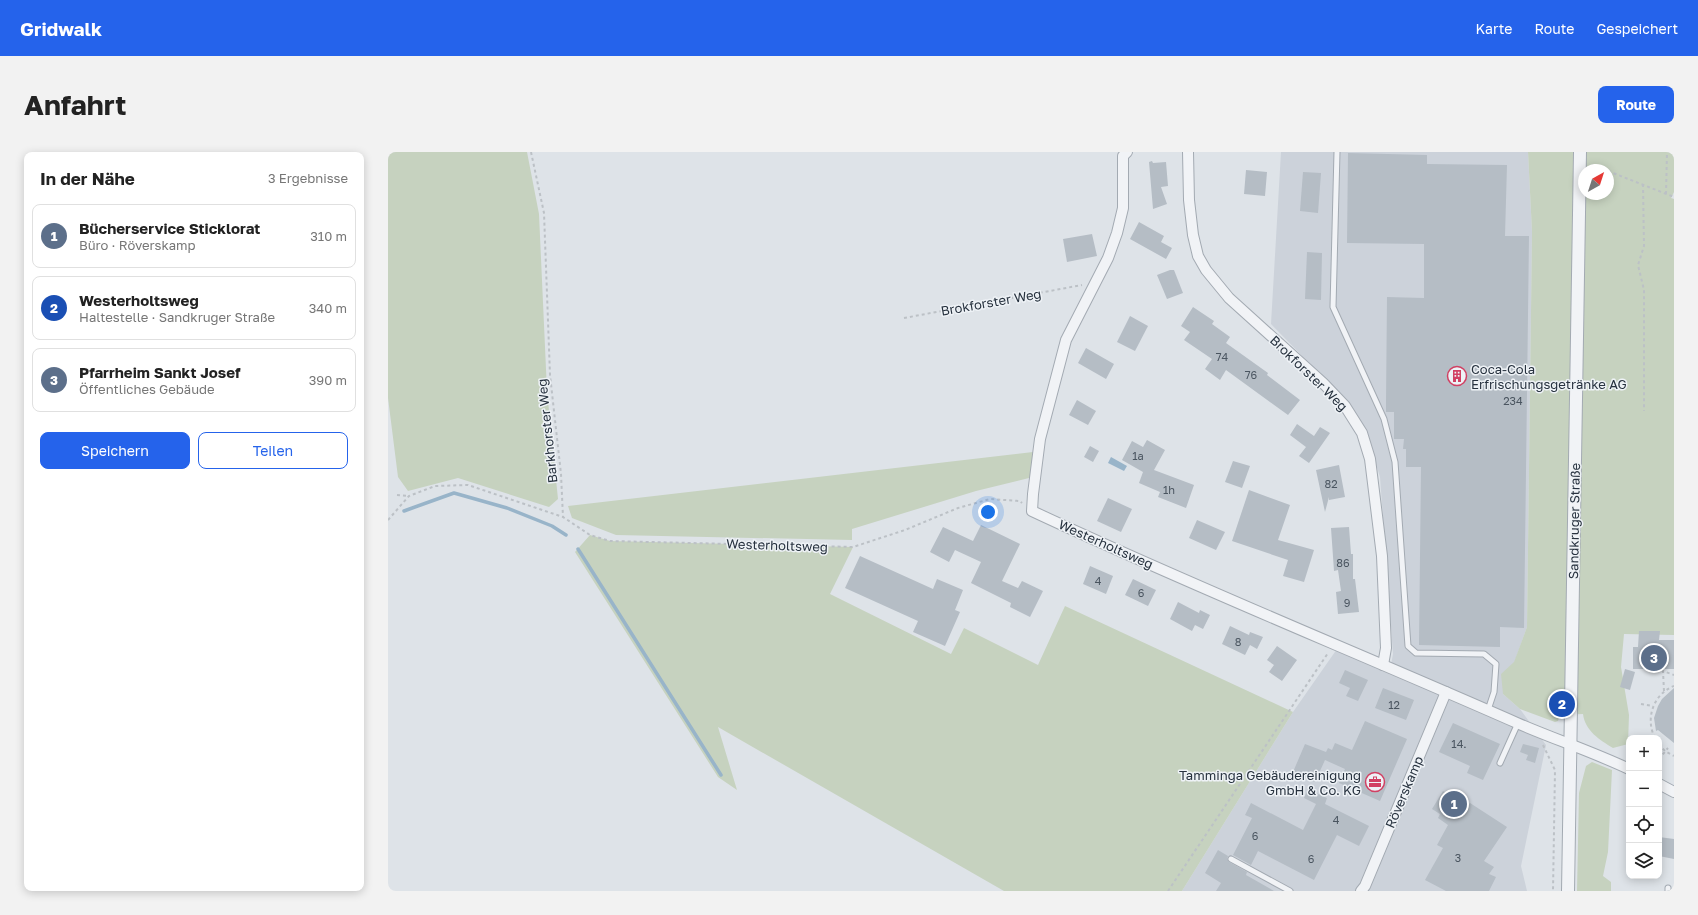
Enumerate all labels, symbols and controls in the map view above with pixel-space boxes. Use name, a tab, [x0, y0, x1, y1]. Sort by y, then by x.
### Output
text: Gridwalk	[20, 17, 102, 40]
text: Karte	[1476, 20, 1512, 37]
text: Route	[1534, 20, 1574, 37]
text: Gespeichert	[1596, 20, 1678, 37]
button: Route	[1598, 86, 1674, 123]
text: Anfahrt	[24, 88, 126, 121]
north arrow	[1578, 164, 1614, 200]
text: In der Nähe	[40, 168, 135, 189]
text: 3 Ergebnisse	[268, 170, 348, 186]
text: Bücherservice Sticklorat	[79, 219, 260, 237]
text: 1	[51, 228, 57, 244]
text: 310 m	[310, 228, 347, 244]
text: Büro · Röverskamp	[79, 237, 196, 253]
street label: Brokforster Weg	[940, 285, 1042, 319]
text: Westerholtsweg	[79, 291, 199, 309]
text: 2	[50, 300, 58, 316]
text: 340 m	[309, 300, 347, 316]
text: Haltestelle · Sandkruger Straße	[79, 309, 275, 325]
street label: Brokforster Weg	[1267, 332, 1351, 414]
house number: 74	[1216, 350, 1229, 363]
place label: Coca-Cola Erfrischungsgetränke AG	[1471, 361, 1627, 392]
text: Pfarrheim Sankt Josef	[79, 363, 240, 381]
building icon: Coca-Cola Erfrischungsgetränke AG	[1446, 365, 1468, 387]
house number: 76	[1245, 368, 1258, 381]
text: 3	[50, 372, 58, 388]
text: 390 m	[309, 372, 347, 388]
street label: Barkhorster Weg	[534, 378, 560, 484]
text: Öffentliches Gebäude	[79, 381, 215, 397]
house number: 234	[1503, 394, 1523, 407]
button: Speichern	[40, 432, 190, 469]
button: Teilen	[198, 432, 348, 469]
house number: 1a	[1132, 449, 1144, 462]
street label: Sandkruger Straße	[1565, 463, 1583, 579]
house number: 82	[1324, 477, 1338, 490]
house number: 1h	[1163, 483, 1175, 496]
your location	[978, 502, 998, 522]
street label: Westerholtsweg	[1056, 516, 1156, 572]
street label: Westerholtsweg	[726, 535, 828, 555]
house number: 86	[1336, 556, 1350, 569]
house number: 4	[1095, 574, 1102, 587]
house number: 6	[1138, 586, 1145, 599]
house number: 9	[1344, 596, 1350, 609]
house number: 8	[1235, 635, 1242, 648]
pin: 3	[1641, 643, 1667, 673]
pin: 2	[1549, 689, 1575, 719]
house number: 12	[1388, 698, 1400, 711]
map controls	[1626, 735, 1662, 879]
button: +	[1626, 735, 1662, 771]
house number: 14.	[1451, 737, 1467, 750]
street label: Röverskamp	[1382, 754, 1426, 830]
place label: Tamminga Gebäudereinigung GmbH & Co. KG	[1179, 767, 1361, 798]
office icon: Tamminga Gebäudereinigung GmbH & Co. KG	[1364, 771, 1386, 793]
button: −	[1626, 771, 1662, 807]
pin: 1	[1441, 789, 1467, 819]
button: locate	[1626, 807, 1662, 843]
house number: 4	[1333, 813, 1340, 826]
house number: 6	[1252, 829, 1259, 842]
button: layers	[1626, 843, 1662, 879]
house number: 3	[1455, 851, 1461, 864]
house number: 6	[1308, 852, 1315, 865]

